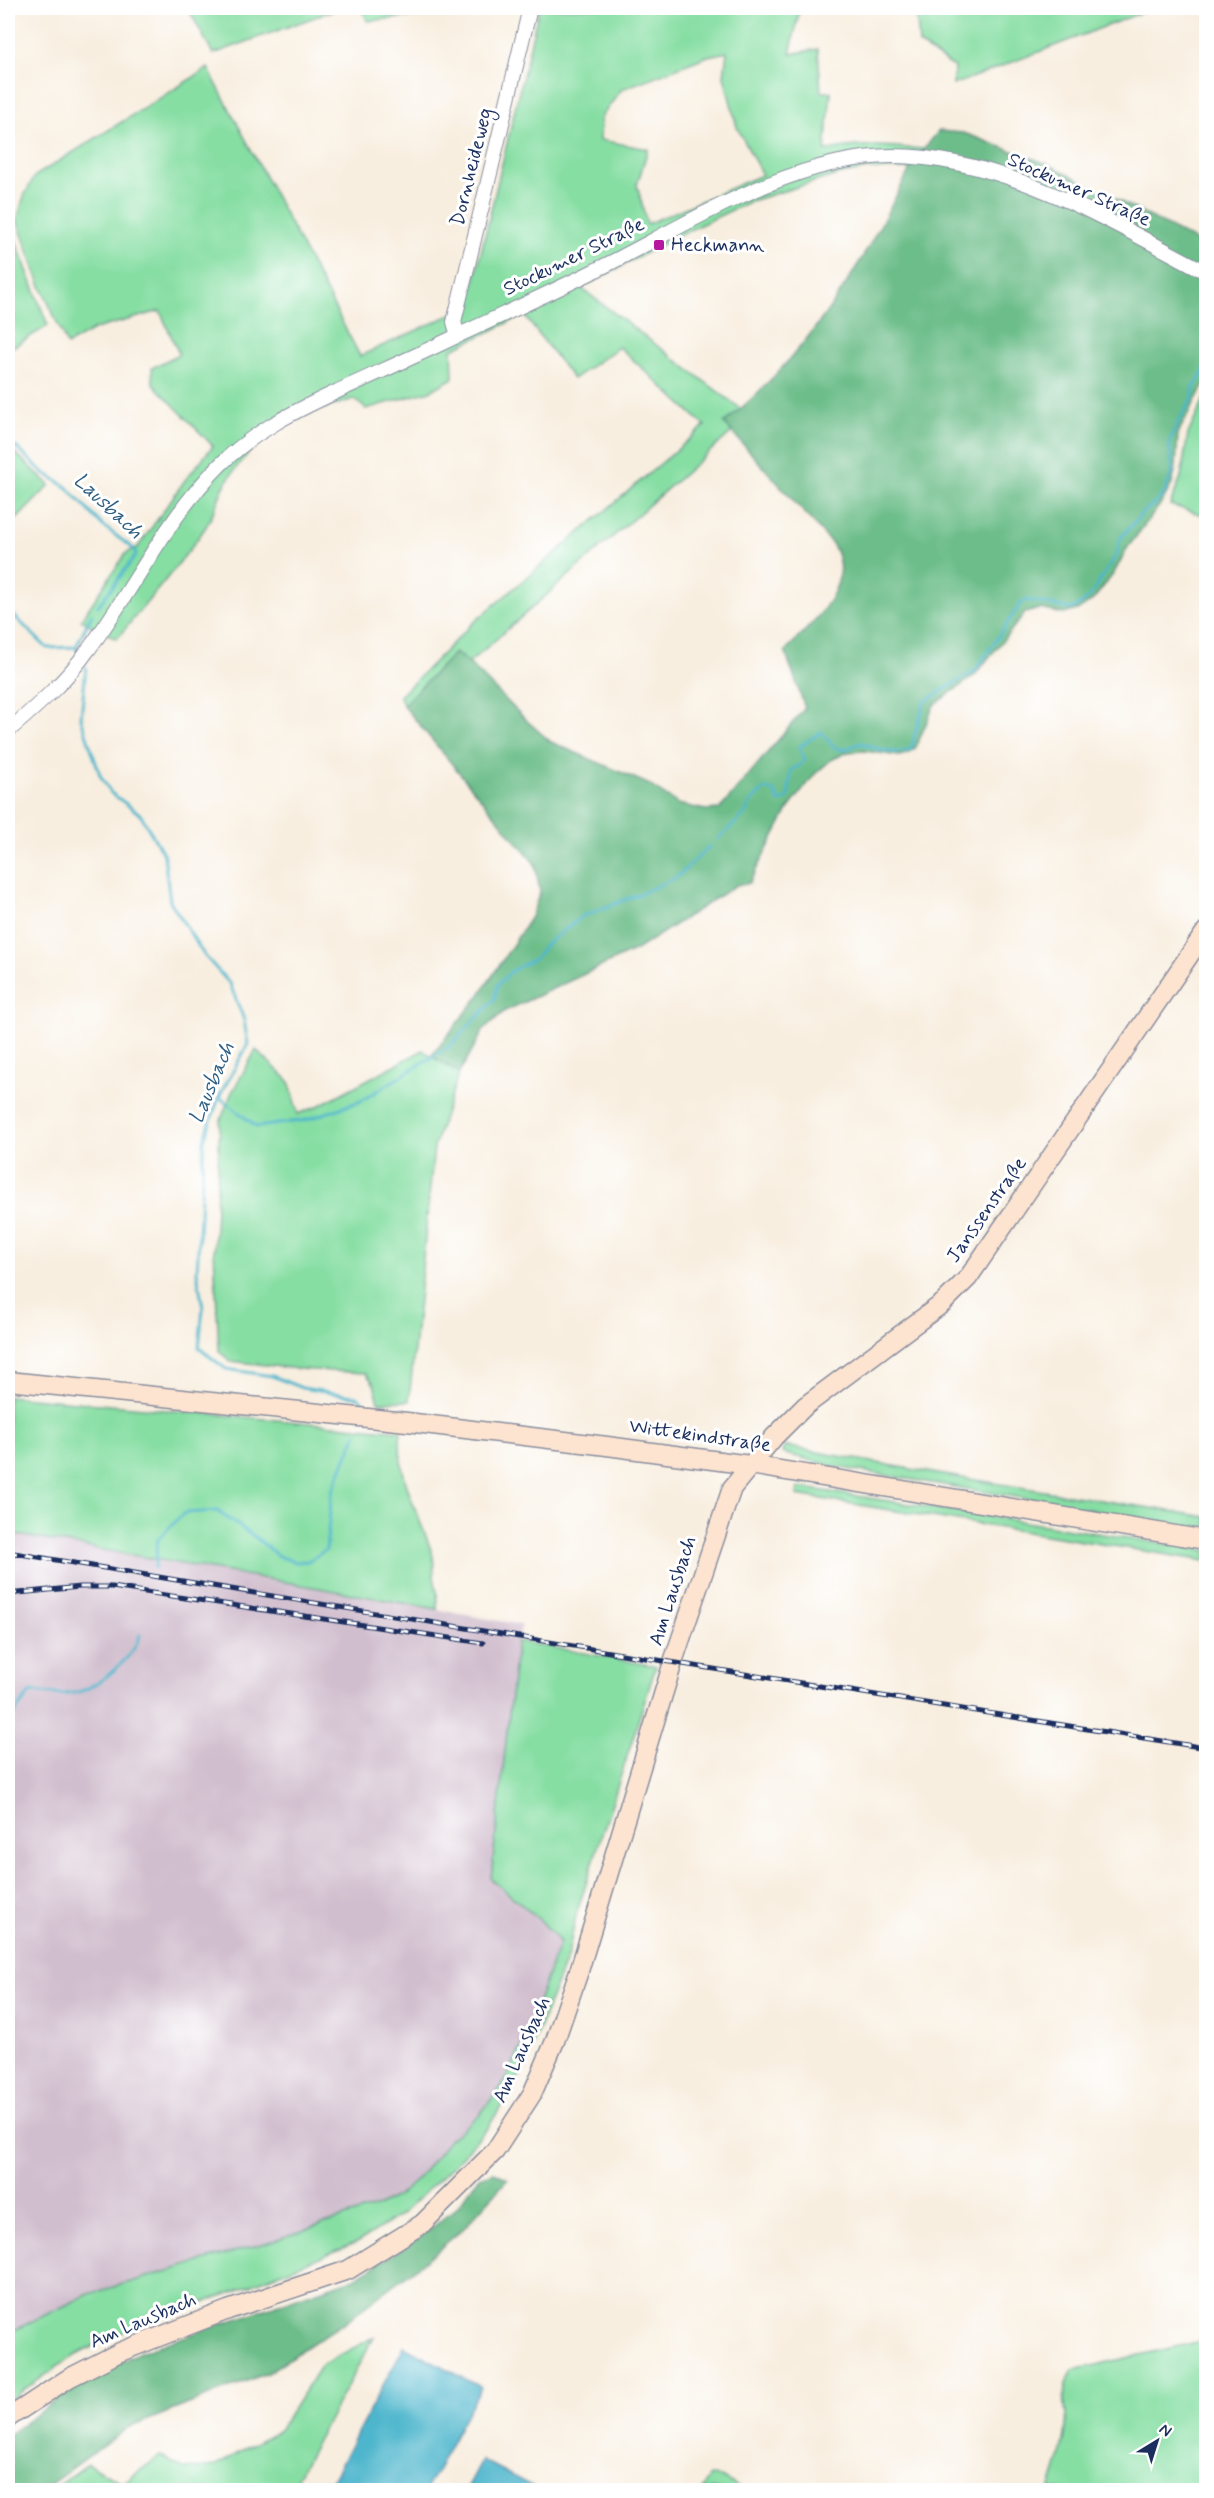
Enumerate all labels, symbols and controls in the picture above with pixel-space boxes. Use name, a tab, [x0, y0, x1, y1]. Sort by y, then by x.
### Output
street label: Dornheideweg	[444, 105, 501, 229]
street label: Stockumer Straße	[1003, 146, 1155, 234]
street label: Stockumer Straße	[499, 211, 649, 303]
place label: Heckmann	[671, 232, 765, 259]
marker: Heckmann	[652, 238, 666, 252]
water label: Lausbach	[67, 467, 149, 546]
water label: Lausbach	[182, 1038, 242, 1128]
street label: Janssenstraße	[941, 1152, 1034, 1268]
street label: Wittekindstraße	[627, 1413, 773, 1459]
street label: Am Lausbach	[643, 1533, 703, 1649]
street label: Am Lausbach	[487, 1993, 557, 2107]
street label: Am Lausbach	[85, 2286, 201, 2356]
north arrow	[1127, 2411, 1187, 2471]
text: N	[1155, 2419, 1176, 2442]

